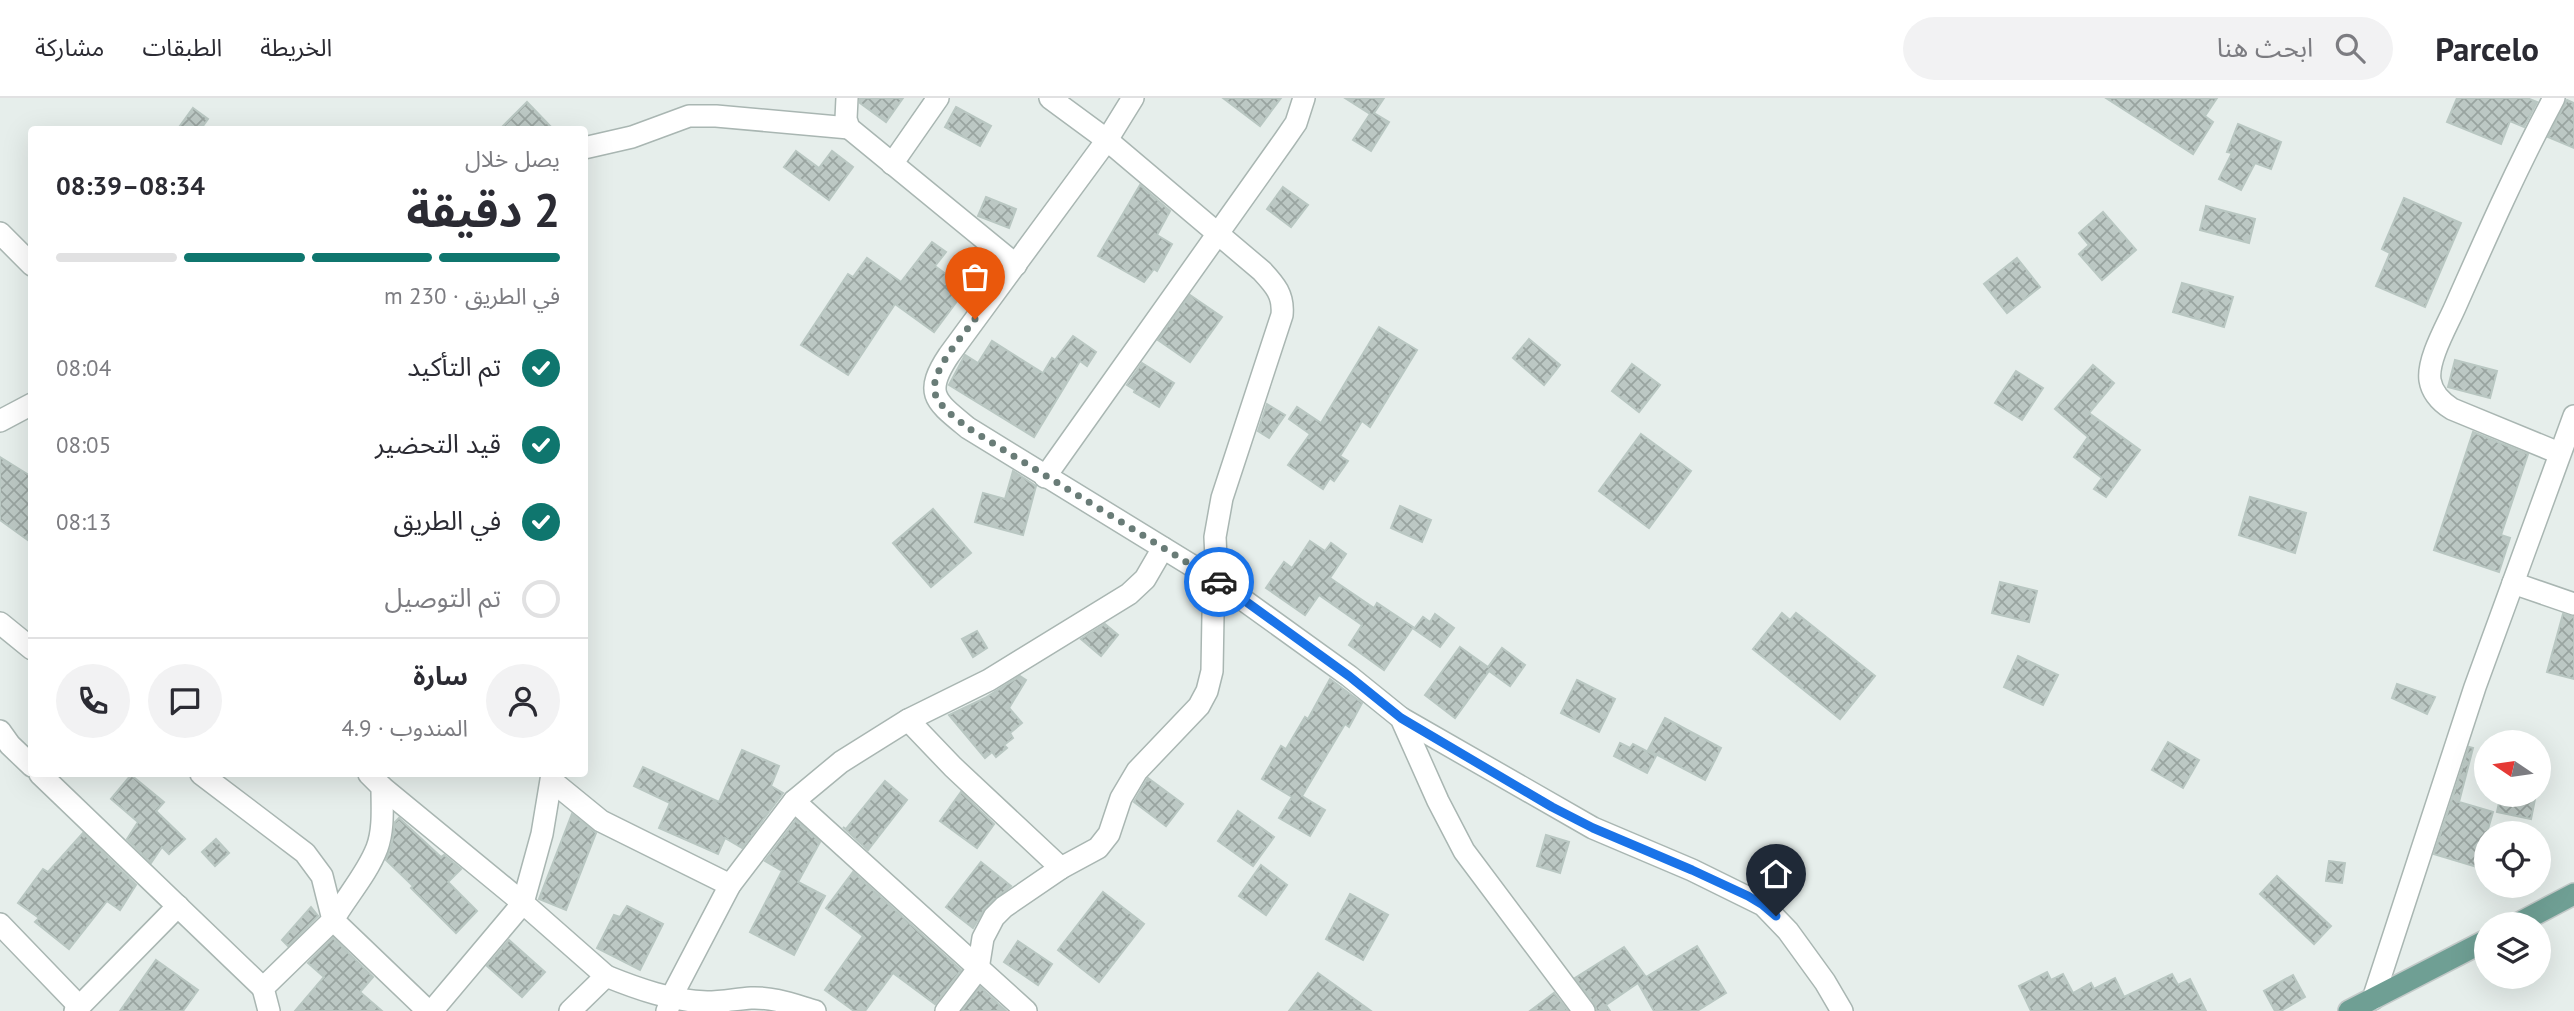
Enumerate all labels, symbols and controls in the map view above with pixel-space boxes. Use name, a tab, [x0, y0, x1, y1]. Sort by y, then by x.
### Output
search box	[1903, 17, 2393, 80]
text: Parcelo	[2435, 27, 2539, 70]
icon: search	[2331, 29, 2369, 67]
text: ابحث هنا	[2217, 31, 2313, 64]
text: مشاركة	[35, 32, 104, 63]
text: الطبقات	[142, 32, 222, 63]
text: الخريطة	[260, 32, 332, 63]
text: يصل خلال	[465, 144, 560, 173]
text: 08:34–08:39	[56, 169, 205, 202]
text: 2 دقيقة	[407, 180, 560, 240]
pin	[945, 247, 1005, 319]
icon: bag	[956, 258, 994, 296]
text: في الطريق · 230 m	[384, 281, 560, 310]
icon: check	[522, 349, 560, 387]
text: تم التأكيد	[407, 350, 501, 383]
text: 08:04	[56, 353, 111, 382]
icon: check	[522, 426, 560, 464]
text: قيد التحضير	[375, 427, 501, 460]
text: 08:05	[56, 430, 111, 459]
icon: check	[522, 503, 560, 541]
text: في الطريق	[394, 504, 501, 537]
text: 08:13	[56, 507, 111, 536]
courier	[1184, 547, 1254, 617]
icon: car	[1200, 563, 1238, 601]
text: تم التوصيل	[385, 581, 501, 614]
text: سارة	[413, 659, 468, 692]
button: phone	[56, 664, 130, 738]
button: chat	[148, 664, 222, 738]
button: person	[486, 664, 560, 738]
text: المندوب · 4.9	[342, 713, 468, 742]
north arrow	[2474, 730, 2552, 807]
map controls	[2474, 730, 2551, 989]
button: locate	[2474, 821, 2551, 898]
pin	[1746, 844, 1806, 916]
icon: home	[1757, 855, 1795, 893]
button: layers	[2474, 912, 2551, 989]

